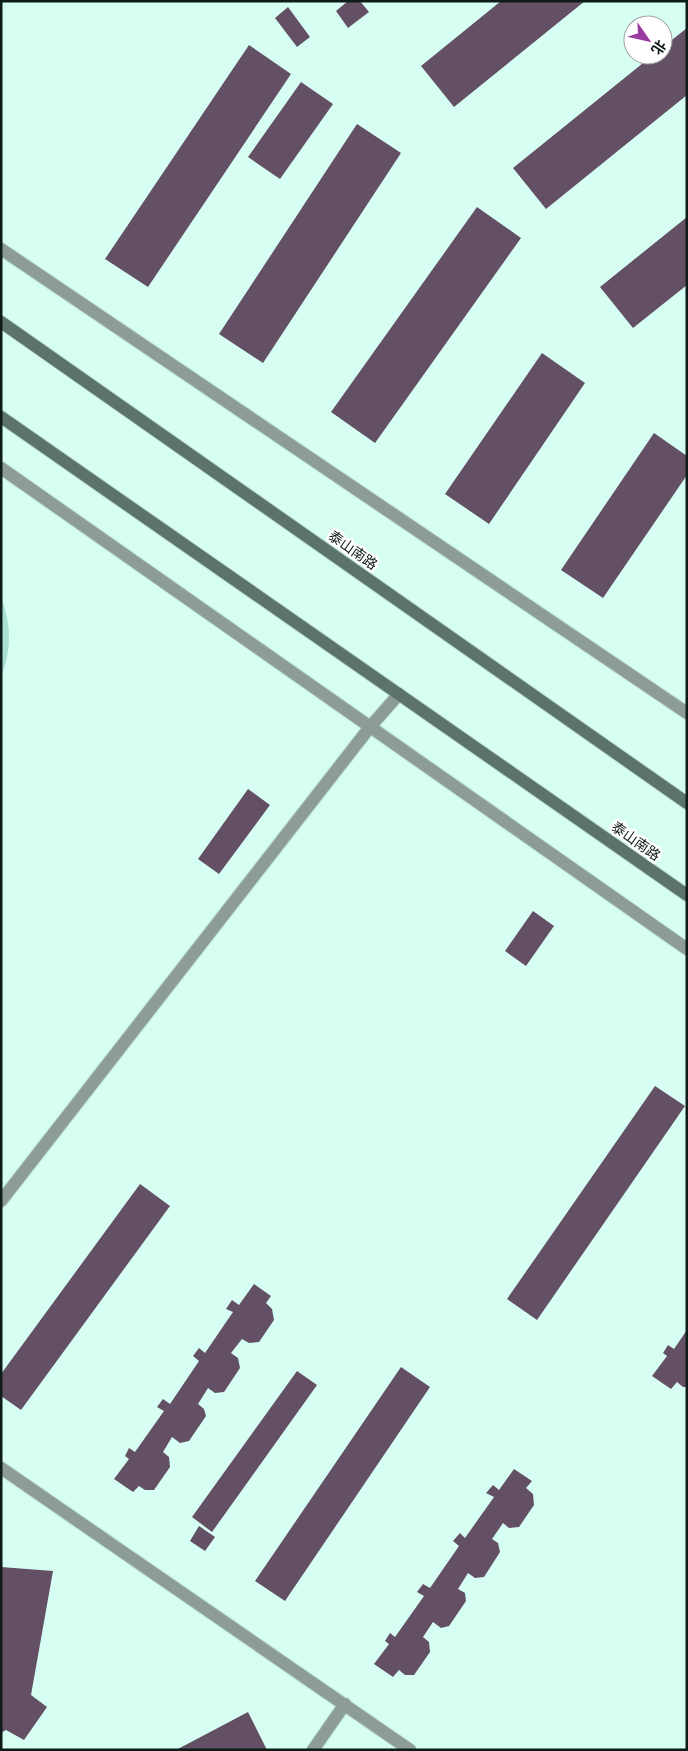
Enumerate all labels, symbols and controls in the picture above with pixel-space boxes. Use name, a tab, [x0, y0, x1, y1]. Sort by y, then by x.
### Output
north arrow	[623, 15, 673, 65]
text: 北	[648, 37, 669, 58]
street label: 泰山南路	[325, 527, 381, 573]
street label: 泰山南路	[608, 818, 664, 864]

